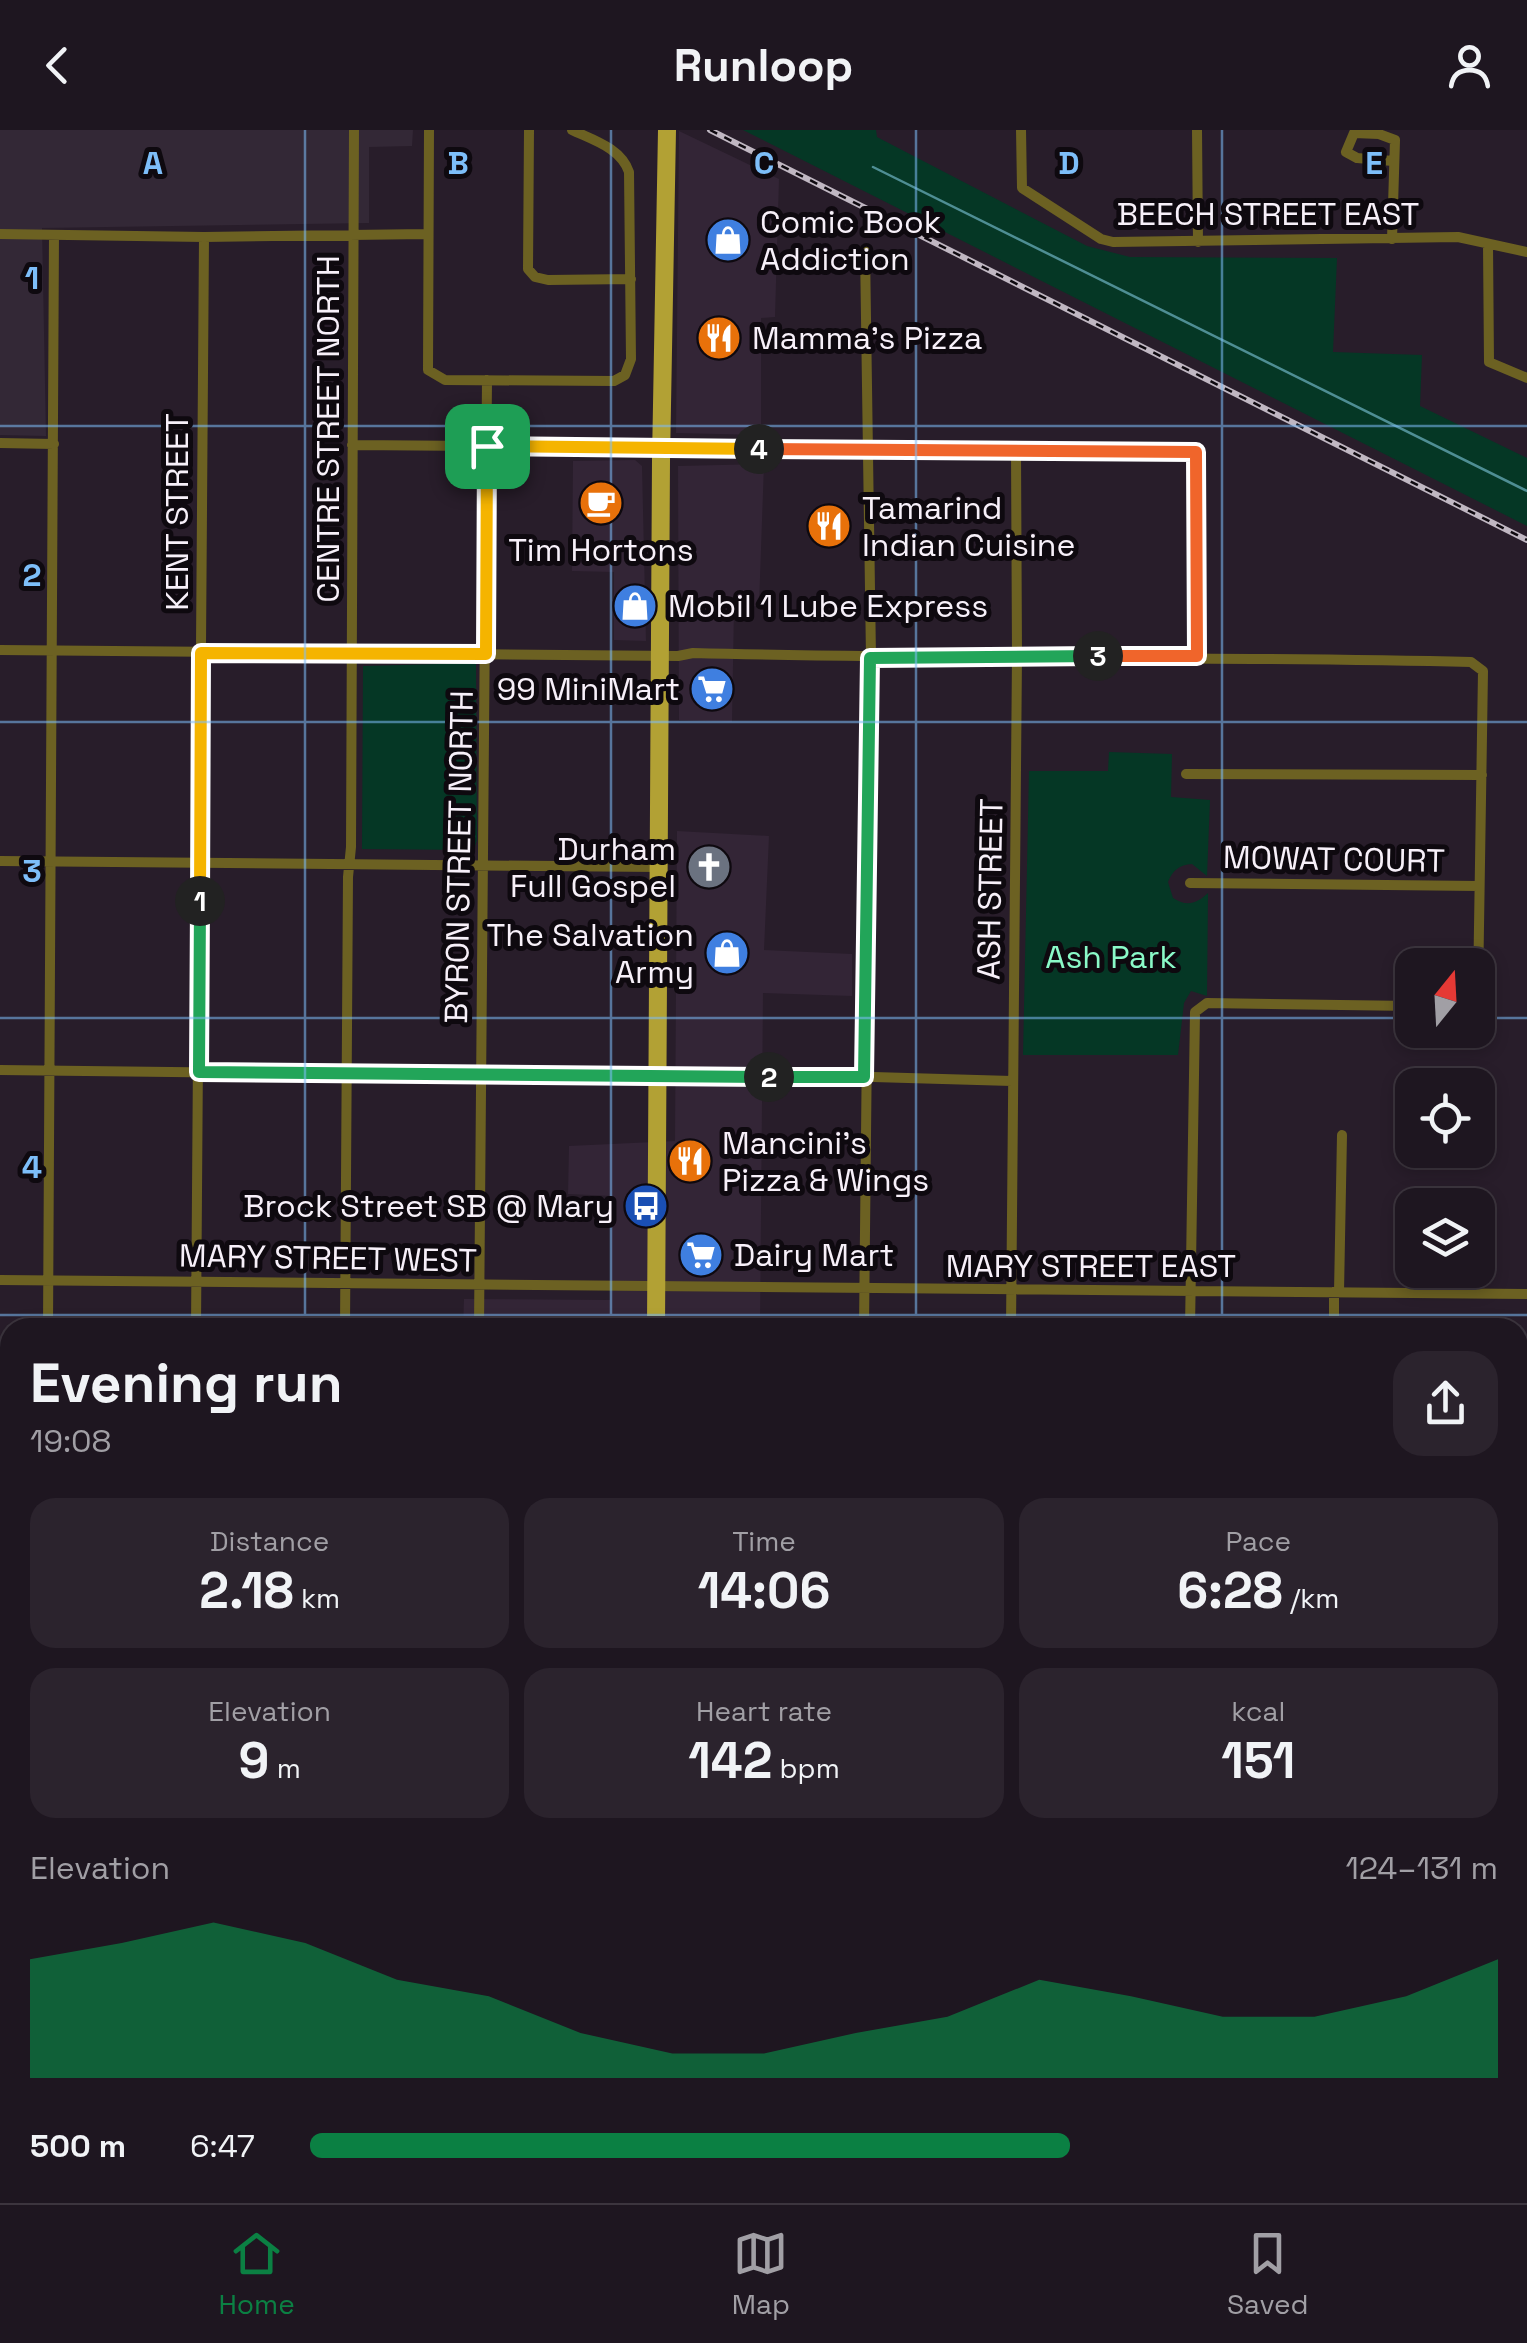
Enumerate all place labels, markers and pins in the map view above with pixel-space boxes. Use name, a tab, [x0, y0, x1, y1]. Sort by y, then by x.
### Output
place label: Comic Book Addiction	[760, 202, 941, 279]
shop icon: Comic Book Addiction	[705, 217, 751, 263]
restaurant icon: Mamma's Pizza	[696, 315, 742, 361]
place label: Mamma's Pizza	[752, 318, 982, 358]
pin	[445, 404, 530, 489]
pin: 4	[734, 424, 784, 474]
cafe icon: Tim Hortons	[578, 480, 624, 526]
place label: Tamarind Indian Cuisine	[862, 488, 1075, 565]
restaurant icon: Tamarind Indian Cuisine	[806, 503, 852, 549]
place label: Tim Hortons	[508, 530, 694, 570]
shop icon: Mobil 1 Lube Express	[612, 583, 658, 629]
place label: Mobil 1 Lube Express	[668, 586, 988, 626]
pin: 3	[1073, 631, 1123, 681]
supermarket icon: 99 MiniMart	[689, 666, 735, 712]
place label: 99 MiniMart	[497, 669, 680, 709]
place label: Durham Full Gospel	[510, 829, 676, 906]
church icon: Durham Full Gospel	[686, 844, 732, 890]
pin: 1	[175, 876, 225, 926]
place label: The Salvation Army	[486, 915, 694, 992]
shop icon: The Salvation Army	[704, 930, 750, 976]
pin: 2	[744, 1052, 794, 1102]
place label: Mancini's Pizza & Wings	[722, 1123, 929, 1200]
restaurant icon: Mancini's Pizza & Wings	[667, 1138, 713, 1184]
bus stop icon: Brock Street SB @ Mary	[623, 1183, 669, 1229]
place label: Brock Street SB @ Mary	[243, 1186, 614, 1226]
supermarket icon: Dairy Mart	[678, 1232, 724, 1278]
place label: Dairy Mart	[734, 1235, 894, 1275]

